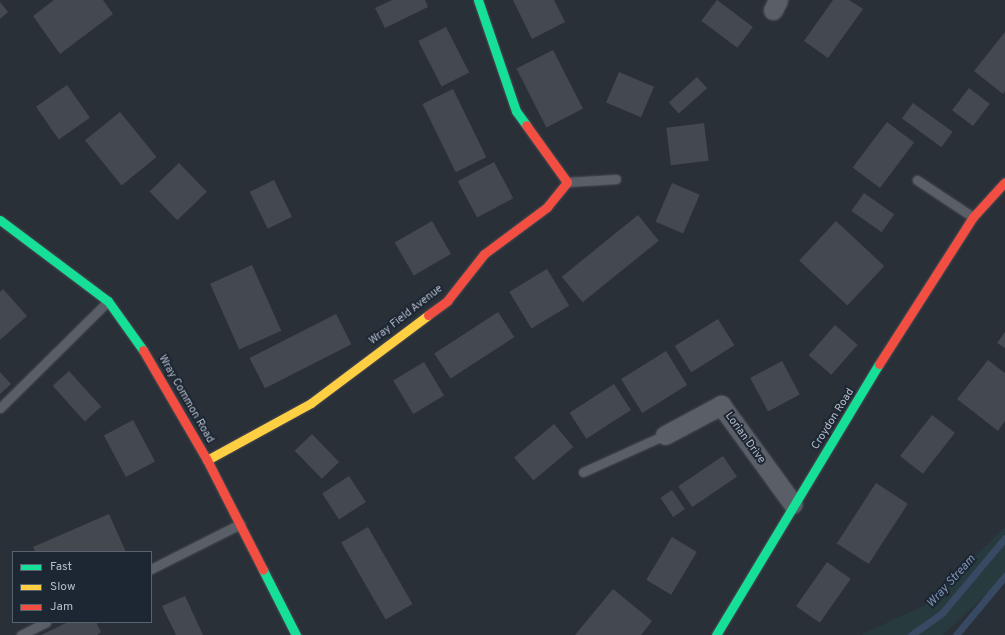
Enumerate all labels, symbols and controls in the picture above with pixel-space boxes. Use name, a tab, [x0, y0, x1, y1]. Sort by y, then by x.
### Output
street label: Wray Field Avenue	[366, 282, 446, 348]
street label: Wray Common Road	[155, 353, 217, 445]
street label: Croydon Road	[809, 386, 857, 452]
street label: Lorian Drive	[722, 410, 768, 466]
legend	[12, 551, 152, 623]
water label: Wray Stream	[925, 553, 979, 611]
text: Fast	[50, 559, 72, 575]
text: Slow	[50, 579, 76, 595]
text: Jam	[50, 599, 73, 615]

